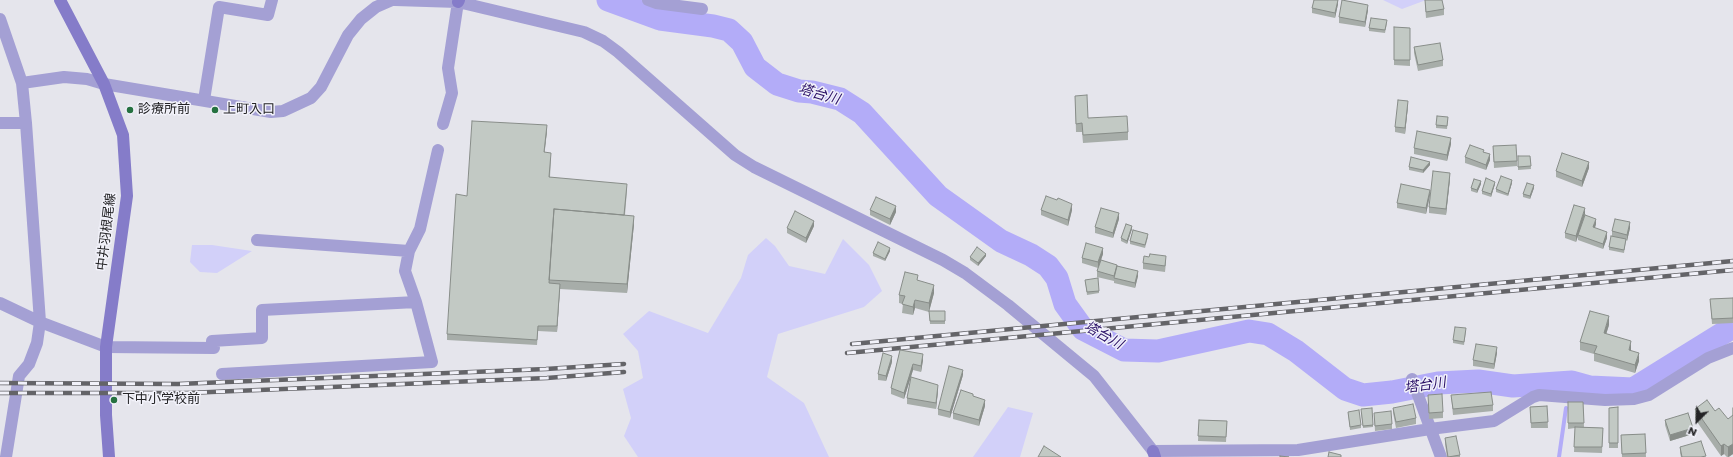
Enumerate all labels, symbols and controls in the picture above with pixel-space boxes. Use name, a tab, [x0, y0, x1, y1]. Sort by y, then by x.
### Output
water label: 塔台川	[796, 81, 842, 109]
place label: 診療所前	[138, 102, 190, 118]
place label: 上町入口	[223, 102, 275, 118]
marker: 診療所前	[125, 105, 135, 115]
marker: 上町入口	[210, 105, 220, 115]
street label: 中井羽根尾線	[95, 192, 119, 272]
water label: 塔台川	[1081, 318, 1125, 354]
water label: 塔台川	[1403, 375, 1447, 397]
place label: 下中小学校前	[122, 392, 200, 408]
marker: 下中小学校前	[109, 395, 119, 405]
north arrow	[1677, 401, 1717, 441]
text: N	[1685, 423, 1699, 441]

